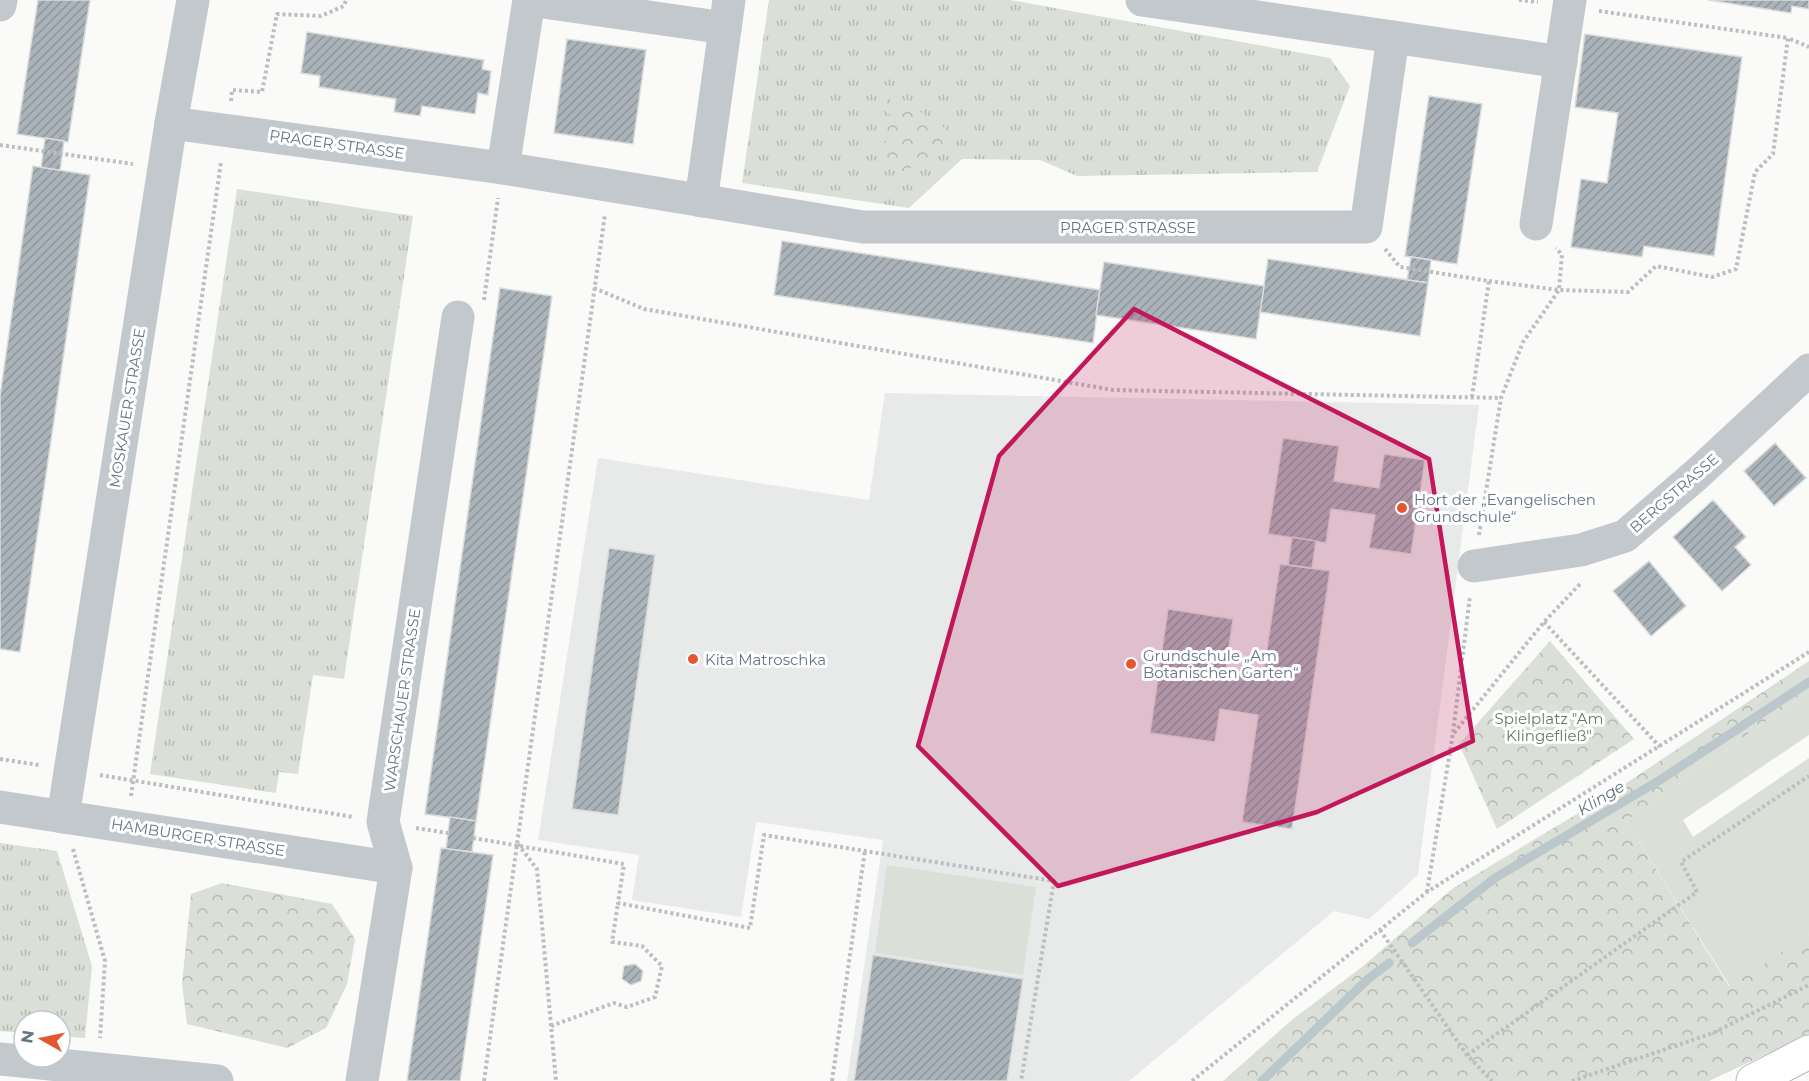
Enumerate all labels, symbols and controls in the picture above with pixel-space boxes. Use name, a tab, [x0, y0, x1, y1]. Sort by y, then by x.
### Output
street label: PRAGER STRASSE	[268, 125, 406, 163]
street label: PRAGER STRASSE	[1060, 218, 1196, 237]
street label: MOSKAUER STRASSE	[105, 327, 149, 489]
street label: BERGSTRASSE	[1626, 449, 1722, 537]
place label: Hort der „Evangelischen Grundschule“	[1414, 490, 1596, 526]
marker: Hort der „Evangelischen Grundschule“	[1395, 501, 1409, 515]
street label: WARSCHAUER STRASSE	[380, 607, 424, 793]
place label: Grundschule „Am Botanischen Garten“	[1143, 646, 1299, 682]
place label: Kita Matroschka	[705, 650, 826, 669]
marker: Kita Matroschka	[686, 652, 700, 666]
marker: Grundschule „Am Botanischen Garten“	[1124, 657, 1138, 671]
park label: Spielplatz "Am Klingefließ"	[1495, 709, 1603, 745]
water label: Klinge	[1574, 777, 1628, 819]
street label: HAMBURGER STRASSE	[110, 814, 286, 860]
north arrow	[12, 1009, 72, 1069]
text: N	[17, 1029, 38, 1045]

